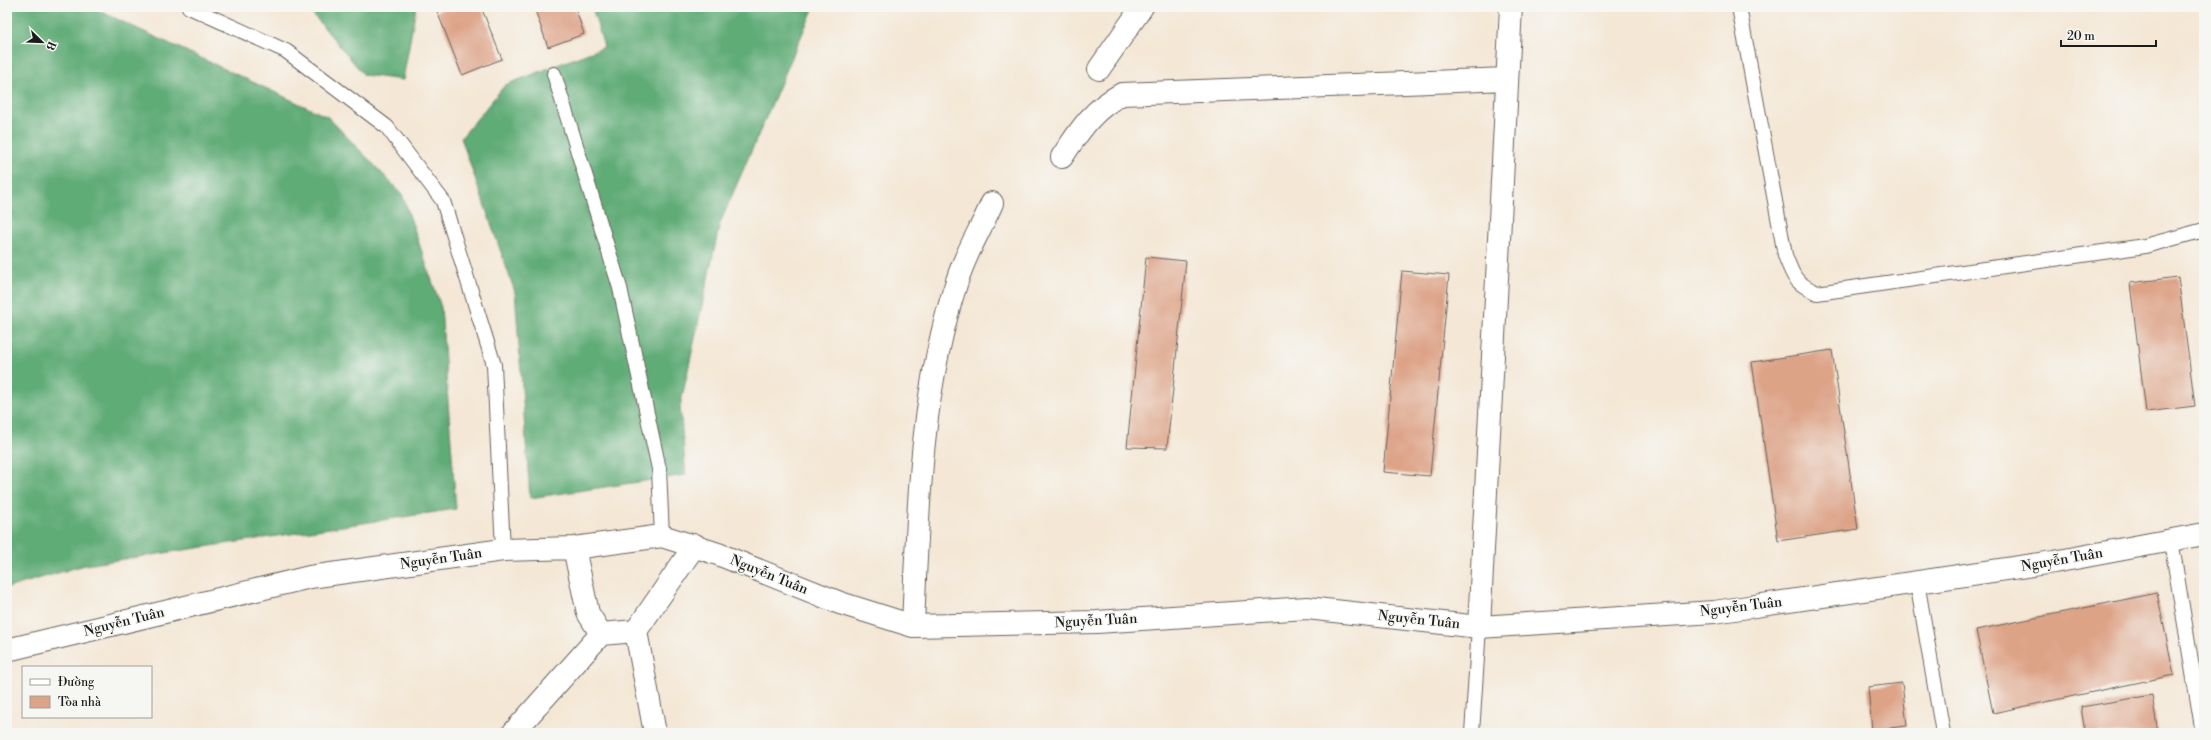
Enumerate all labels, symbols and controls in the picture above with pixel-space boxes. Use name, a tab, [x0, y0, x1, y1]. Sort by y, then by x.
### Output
north arrow	[22, 22, 62, 62]
scale bar	[2061, 22, 2156, 48]
text: 20 m	[2067, 29, 2095, 44]
text: B	[42, 39, 58, 52]
street label: Nguyễn Tuân	[399, 544, 484, 574]
street label: Nguyễn Tuân	[2020, 544, 2105, 576]
street label: Nguyễn Tuân	[727, 551, 811, 599]
street label: Nguyễn Tuân	[1699, 593, 1784, 621]
street label: Nguyễn Tuân	[82, 603, 167, 641]
street label: Nguyễn Tuân	[1377, 607, 1462, 633]
street label: Nguyễn Tuân	[1054, 610, 1138, 632]
legend	[22, 666, 152, 718]
text: Đường	[58, 675, 95, 690]
text: Tòa nhà	[58, 695, 102, 710]

